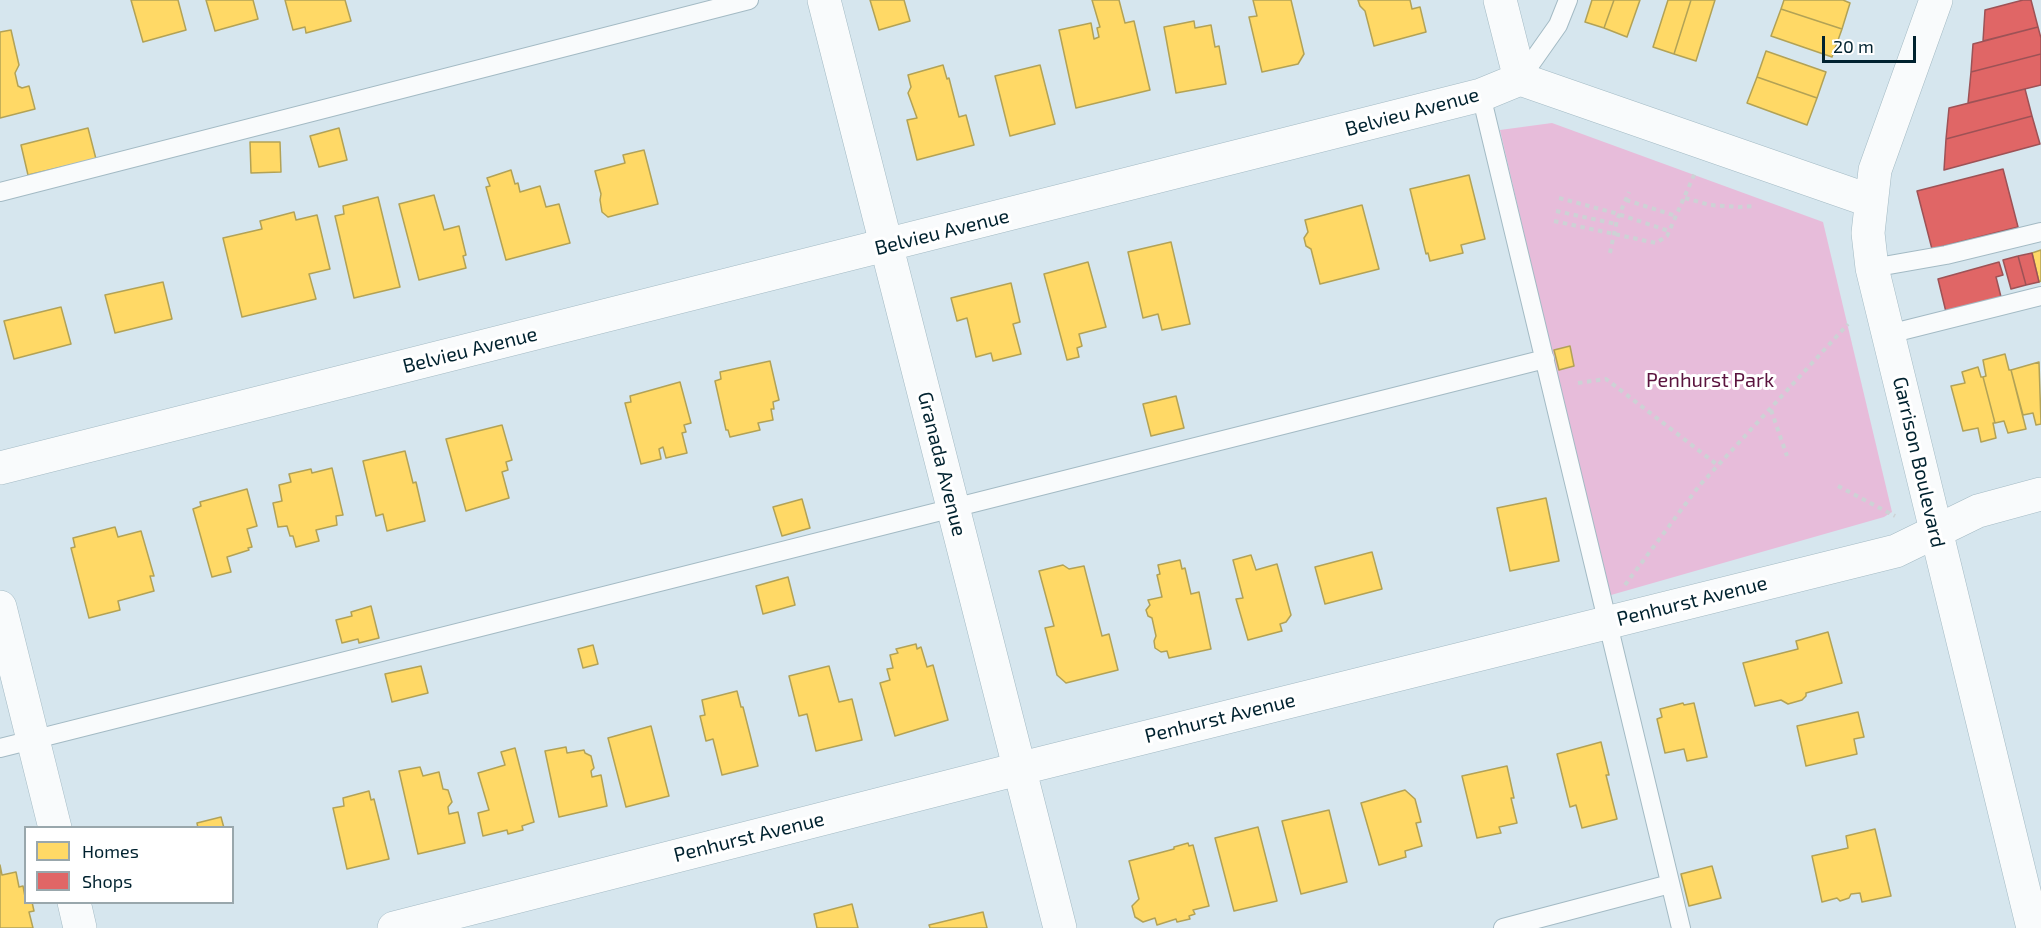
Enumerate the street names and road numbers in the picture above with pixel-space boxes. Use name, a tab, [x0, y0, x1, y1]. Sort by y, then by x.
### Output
street label: Belvieu Avenue	[1342, 83, 1482, 141]
street label: Belvieu Avenue	[872, 204, 1012, 260]
street label: Belvieu Avenue	[400, 322, 540, 378]
street label: Garrison Boulevard	[1888, 374, 1950, 550]
street label: Granada Avenue	[912, 389, 972, 539]
street label: Penhurst Avenue	[1614, 571, 1770, 631]
street label: Penhurst Avenue	[1142, 688, 1298, 748]
street label: Penhurst Avenue	[671, 807, 827, 867]

